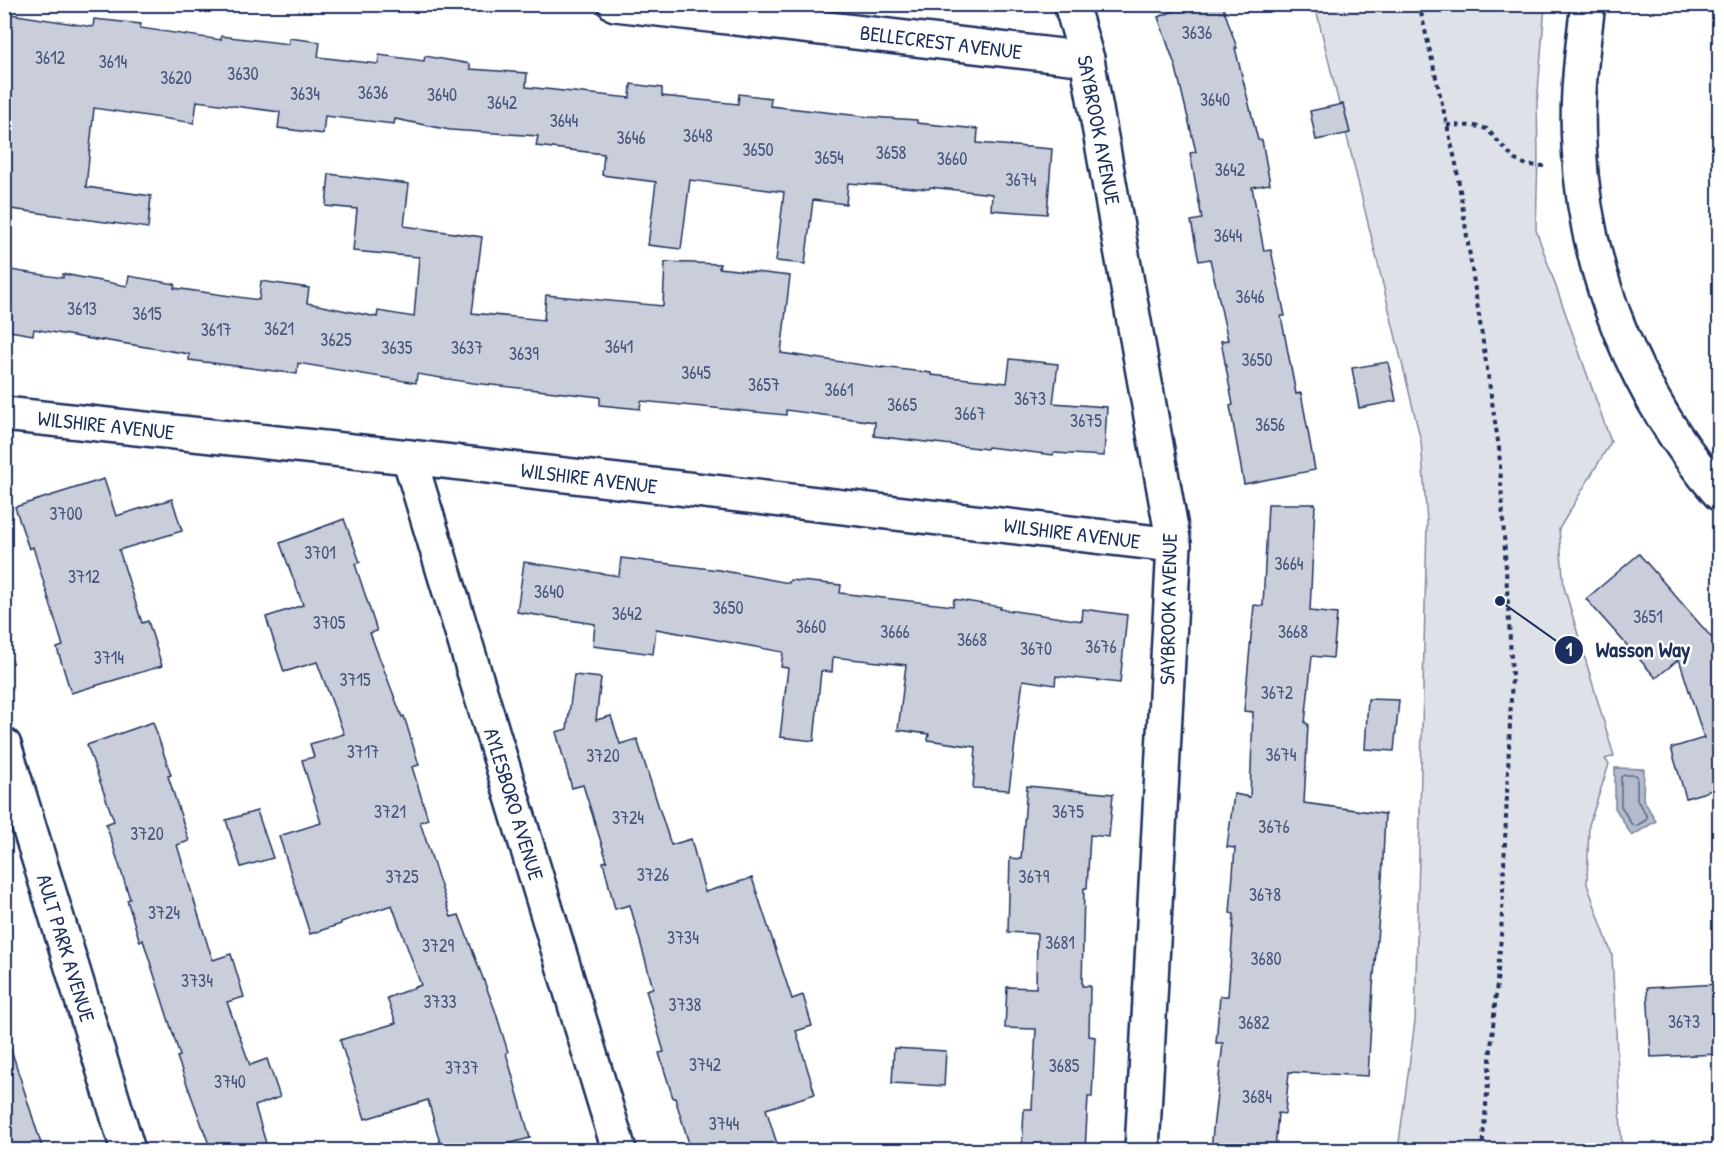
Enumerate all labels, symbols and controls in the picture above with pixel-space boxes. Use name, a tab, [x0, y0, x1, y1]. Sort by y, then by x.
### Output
street label: BELLECREST AVENUE	[858, 18, 1024, 66]
house number: 3636	[1182, 20, 1212, 45]
house number: 3612	[35, 45, 66, 70]
house number: 3614	[99, 49, 128, 74]
street label: SAYBROOK AVENUE	[1070, 53, 1128, 207]
house number: 3630	[227, 61, 259, 86]
house number: 3620	[160, 65, 192, 90]
house number: 3636	[358, 80, 388, 105]
house number: 3634	[290, 81, 320, 106]
house number: 3640	[427, 82, 457, 107]
house number: 3640	[1200, 87, 1230, 112]
house number: 3642	[487, 90, 518, 115]
house number: 3644	[550, 108, 579, 133]
house number: 3648	[683, 123, 713, 148]
house number: 3646	[616, 125, 646, 150]
house number: 3650	[743, 137, 773, 162]
house number: 3658	[876, 140, 907, 165]
house number: 3654	[814, 145, 844, 170]
house number: 3660	[937, 146, 967, 171]
house number: 3642	[1215, 157, 1246, 182]
house number: 3674	[1006, 167, 1037, 192]
house number: 3644	[1214, 223, 1243, 248]
house number: 3646	[1235, 284, 1265, 309]
house number: 3613	[67, 296, 97, 321]
house number: 3615	[132, 301, 162, 326]
house number: 3621	[264, 316, 294, 341]
house number: 3617	[201, 317, 231, 342]
house number: 3625	[320, 327, 352, 352]
house number: 3641	[605, 334, 633, 359]
house number: 3635	[382, 335, 413, 360]
house number: 3637	[451, 335, 483, 360]
house number: 3639	[509, 341, 539, 366]
house number: 3650	[1242, 347, 1272, 372]
house number: 3645	[681, 360, 711, 385]
house number: 3657	[748, 372, 780, 397]
house number: 3661	[825, 377, 853, 402]
house number: 3673	[1014, 386, 1046, 411]
house number: 3665	[887, 392, 917, 417]
house number: 3667	[954, 401, 986, 426]
street label: WILSHIRE AVENUE	[36, 403, 176, 447]
house number: 3675	[1070, 408, 1102, 433]
house number: 3656	[1255, 412, 1285, 437]
street label: WILSHIRE AVENUE	[519, 455, 659, 501]
house number: 3700	[49, 501, 83, 526]
street label: WILSHIRE AVENUE	[1002, 510, 1142, 556]
street label: SAYBROOK AVENUE	[1152, 533, 1184, 685]
house number: 3701	[304, 540, 336, 565]
house number: 3664	[1274, 551, 1304, 576]
house number: 3712	[68, 564, 101, 589]
house number: 3640	[534, 579, 564, 604]
house number: 3650	[713, 595, 743, 620]
house number: 3642	[612, 601, 643, 626]
house number: 3651	[1633, 604, 1663, 629]
house number: 3705	[313, 610, 346, 635]
house number: 3660	[796, 614, 826, 639]
house number: 3666	[880, 619, 910, 644]
house number: 3668	[1278, 619, 1308, 644]
house number: 3668	[957, 627, 987, 652]
callout: Wasson Way	[1554, 630, 1702, 670]
house number: 3676	[1085, 634, 1117, 659]
text: Wasson Way	[1596, 634, 1691, 665]
house number: 3670	[1020, 636, 1052, 661]
text: 1	[1566, 637, 1573, 662]
house number: 3714	[94, 645, 124, 670]
house number: 3715	[339, 667, 371, 692]
house number: 3672	[1261, 680, 1294, 705]
street label: AYLESBORO AVENUE	[477, 724, 551, 884]
house number: 3717	[347, 739, 379, 764]
house number: 3674	[1266, 742, 1297, 767]
house number: 3720	[586, 743, 620, 768]
house number: 3721	[374, 799, 406, 824]
house number: 3675	[1052, 799, 1084, 824]
house number: 3724	[612, 805, 644, 830]
house number: 3676	[1258, 814, 1290, 839]
house number: 3720	[130, 821, 164, 846]
house number: 3726	[637, 862, 669, 887]
house number: 3725	[385, 864, 419, 889]
house number: 3679	[1019, 864, 1050, 889]
street label: AULT PARK AVENUE	[30, 870, 102, 1026]
house number: 3678	[1249, 882, 1281, 907]
house number: 3724	[148, 900, 180, 925]
house number: 3734	[667, 925, 699, 950]
house number: 3681	[1045, 930, 1075, 955]
house number: 3729	[422, 933, 454, 958]
house number: 3680	[1250, 946, 1282, 971]
house number: 3734	[181, 968, 213, 993]
house number: 3733	[423, 989, 457, 1014]
house number: 3738	[669, 992, 702, 1017]
house number: 3673	[1668, 1009, 1700, 1034]
house number: 3682	[1238, 1010, 1270, 1035]
house number: 3742	[689, 1052, 722, 1077]
house number: 3685	[1049, 1053, 1080, 1078]
house number: 3737	[445, 1055, 479, 1080]
house number: 3740	[214, 1069, 246, 1094]
house number: 3684	[1242, 1084, 1272, 1109]
house number: 3744	[709, 1111, 739, 1136]

